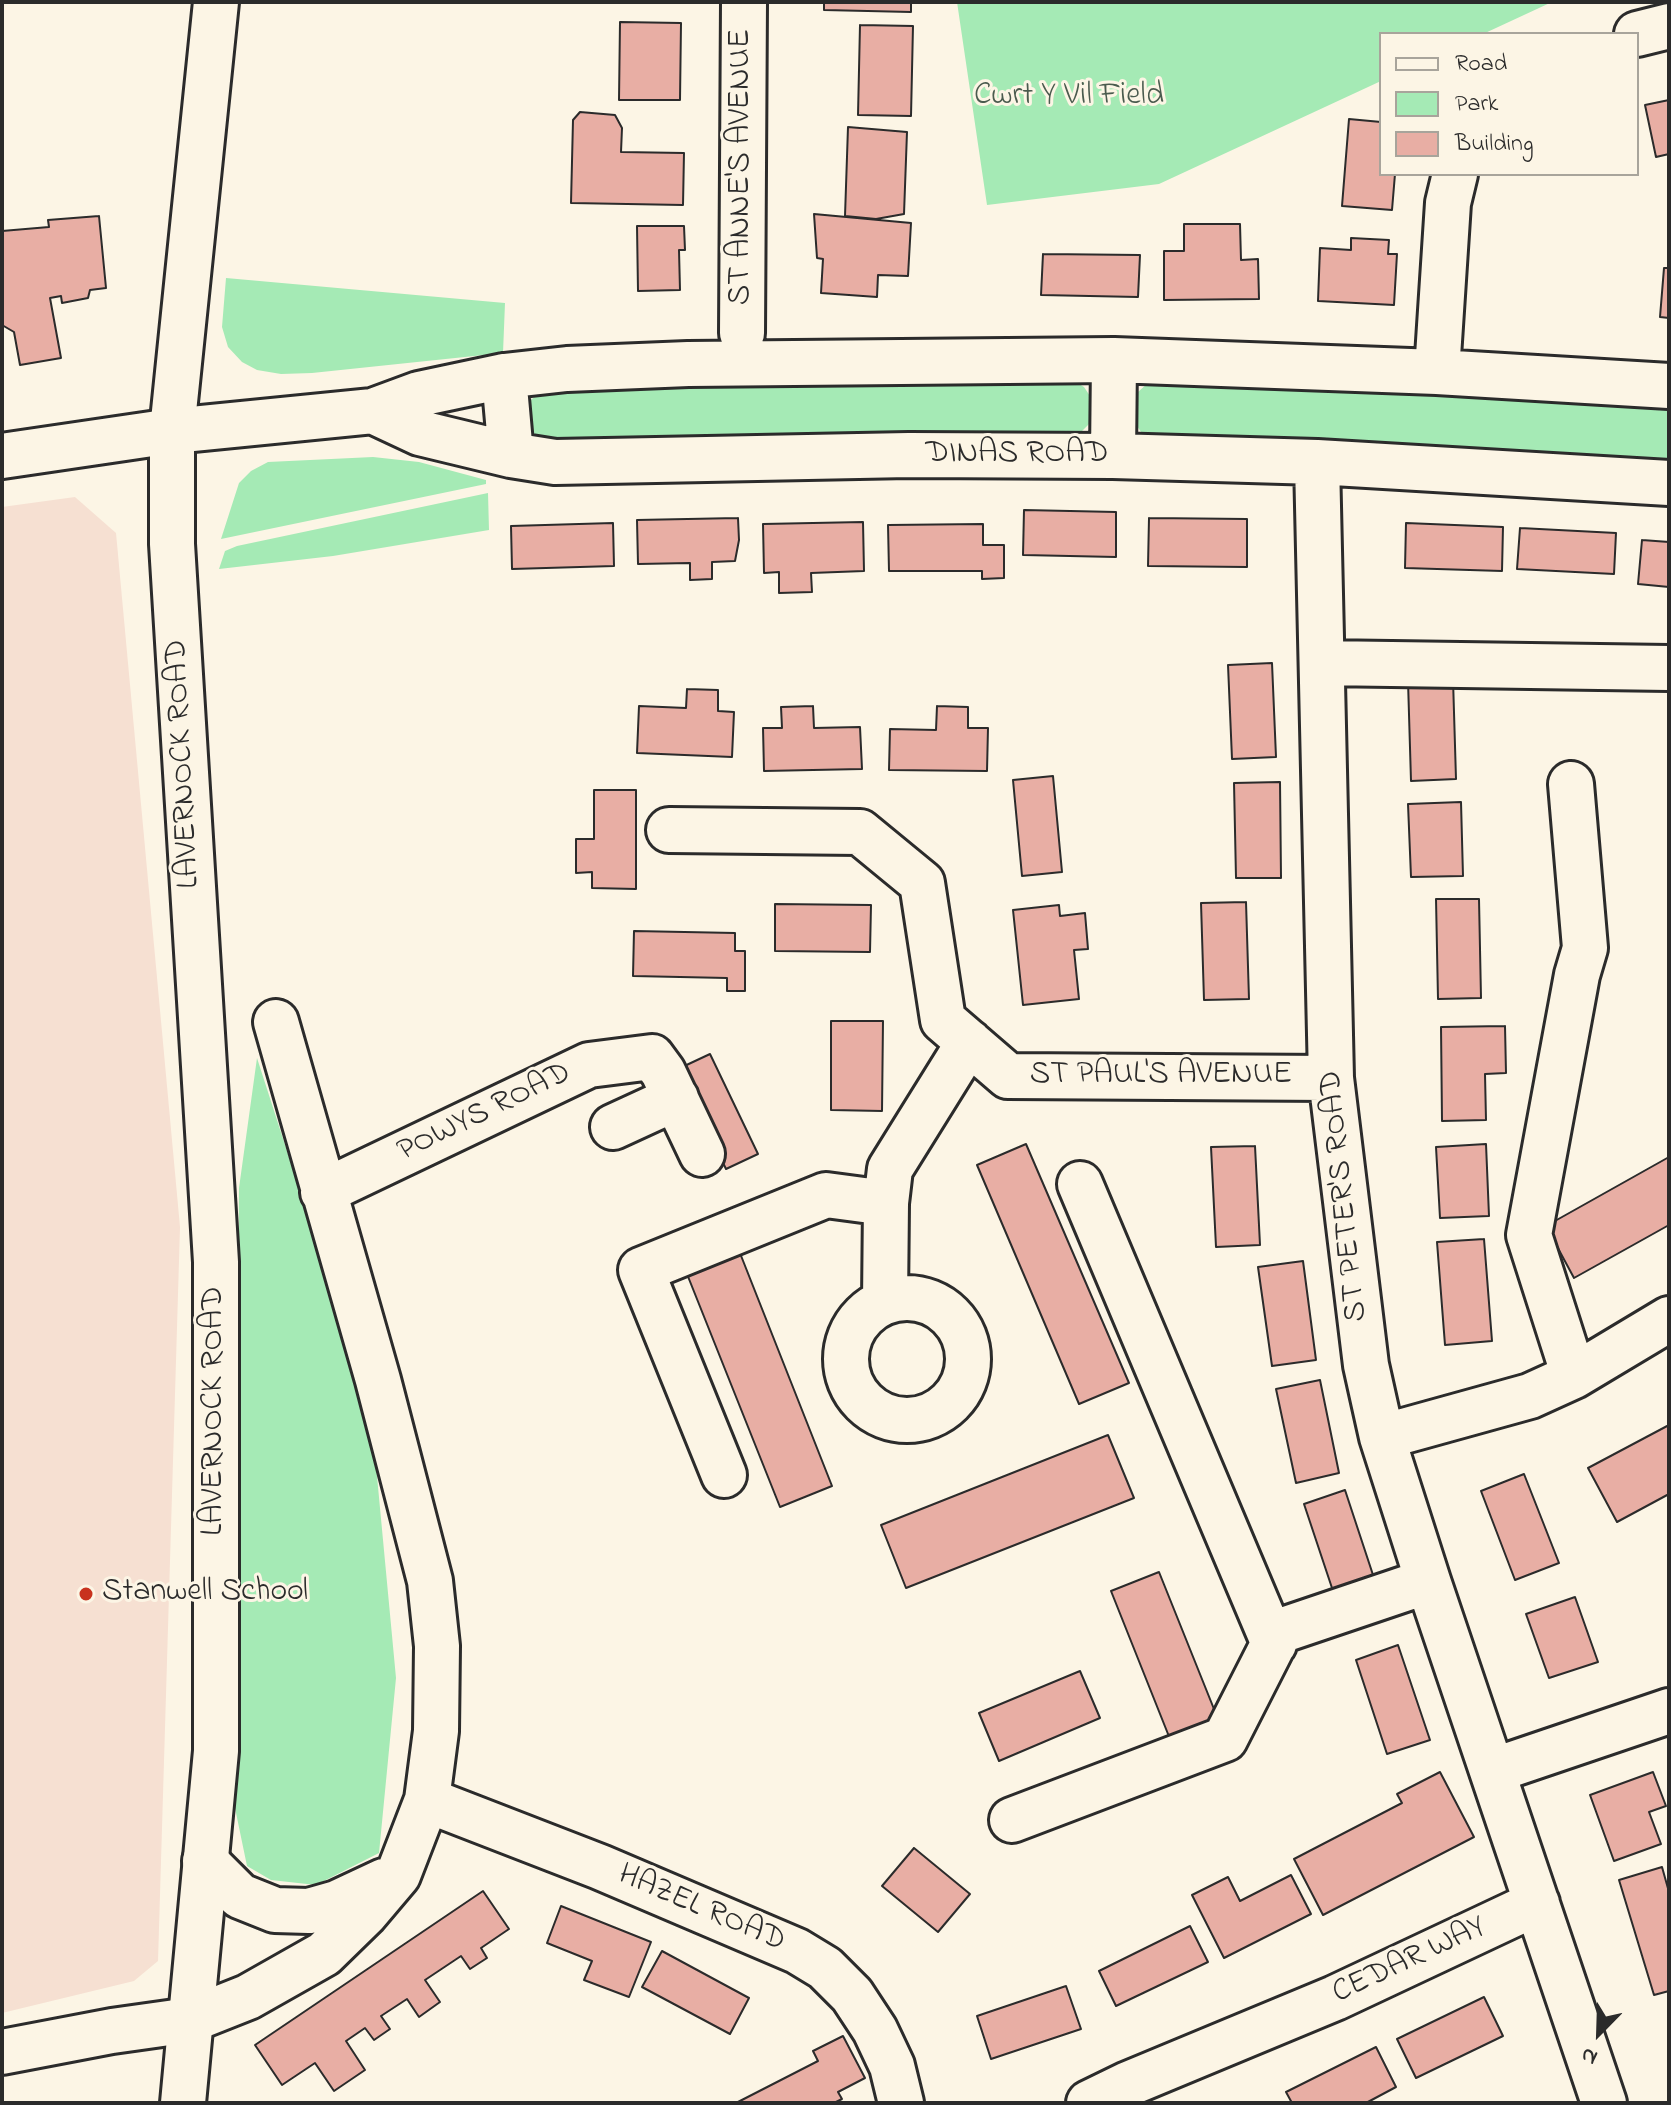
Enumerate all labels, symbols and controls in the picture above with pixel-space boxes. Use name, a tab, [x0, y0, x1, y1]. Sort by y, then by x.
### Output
street label: ST ANNE'S AVENUE	[724, 29, 762, 305]
legend	[1379, 32, 1639, 176]
text: Road	[1455, 47, 1507, 82]
park label: Cwrt Y Vil Field	[974, 79, 1164, 117]
text: Park	[1455, 87, 1498, 122]
text: Building	[1455, 127, 1534, 162]
street label: DINAS ROAD	[925, 437, 1109, 475]
street label: LAVERNOCK ROAD	[159, 638, 211, 890]
street label: POWYS ROAD	[392, 1056, 578, 1172]
street label: ST PAUL'S AVENUE	[1030, 1058, 1292, 1096]
street label: ST PETER'S ROAD	[1314, 1068, 1378, 1324]
street label: LAVERNOCK ROAD	[197, 1286, 235, 1536]
place label: Stanwell School	[102, 1575, 308, 1613]
marker: Stanwell School	[77, 1585, 95, 1603]
street label: HAZEL ROAD	[612, 1858, 790, 1962]
street label: CEDAR WAY	[1327, 1910, 1493, 2014]
north arrow	[1559, 1993, 1639, 2073]
text: N	[1577, 2037, 1603, 2073]

